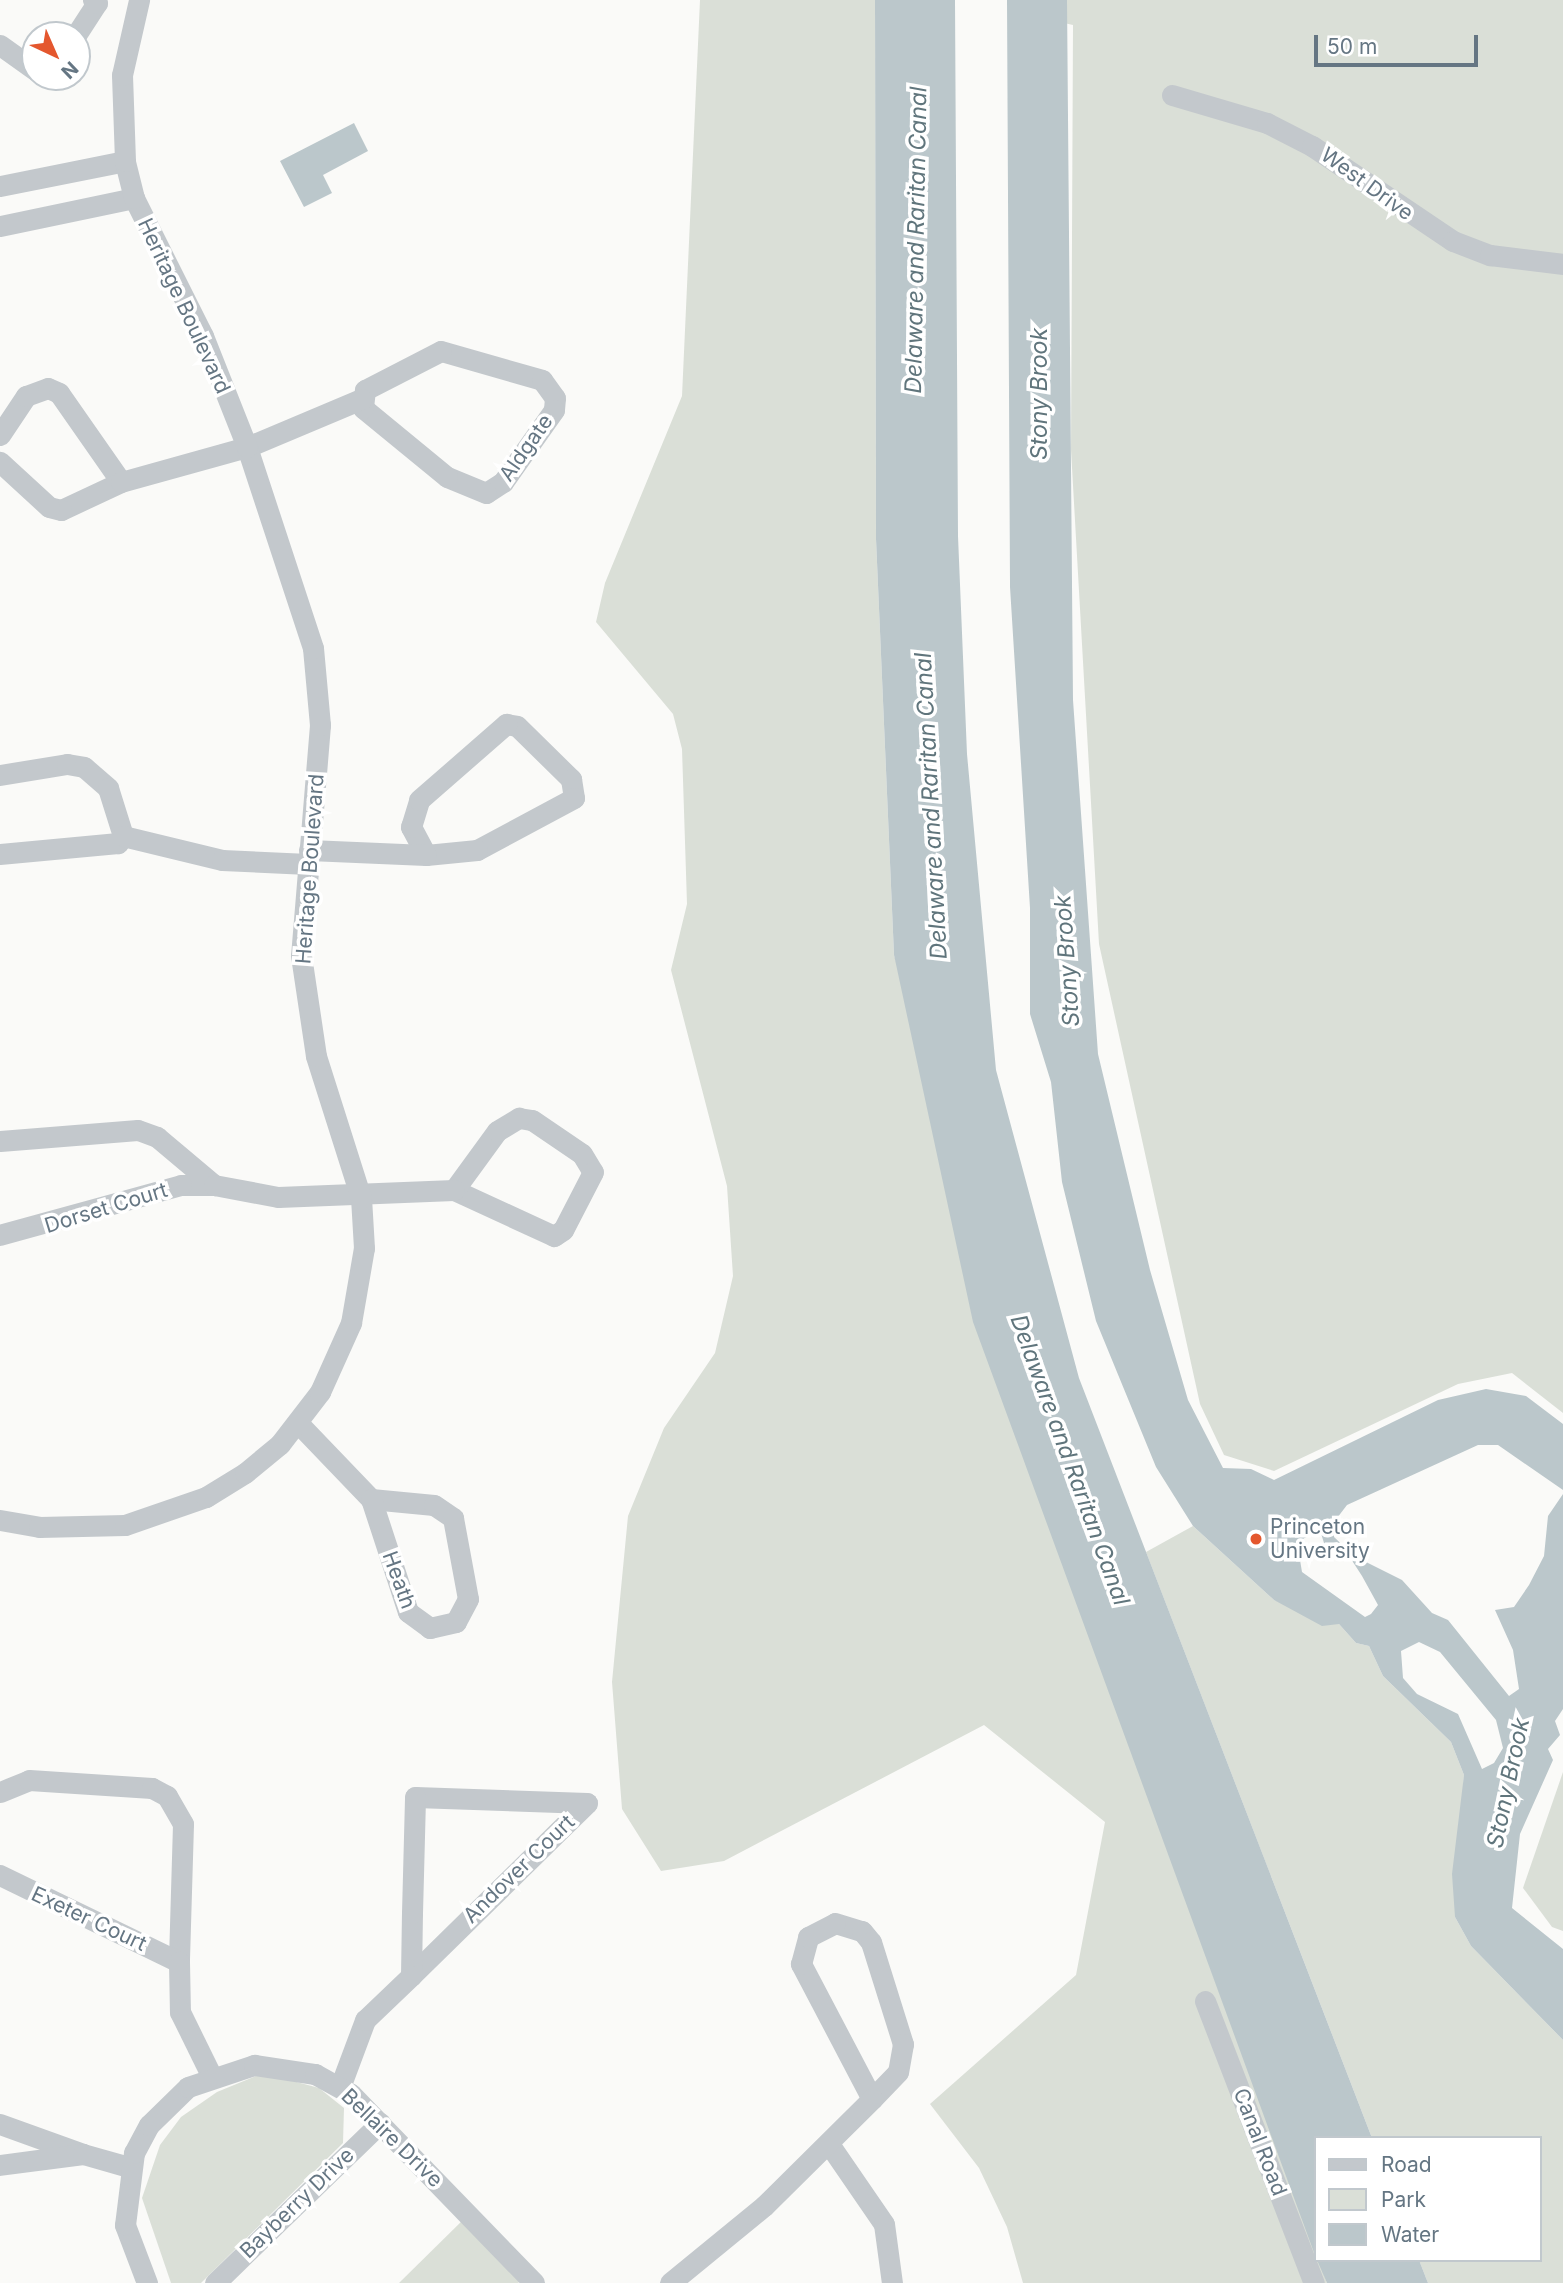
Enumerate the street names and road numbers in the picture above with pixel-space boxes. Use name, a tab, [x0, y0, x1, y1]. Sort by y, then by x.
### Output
street label: West Drive	[1316, 142, 1418, 226]
street label: Heritage Boulevard	[132, 214, 236, 398]
street label: Aldgate	[494, 410, 558, 486]
street label: Heritage Boulevard	[291, 773, 329, 965]
street label: Dorset Court	[41, 1177, 171, 1239]
street label: Heath	[377, 1548, 421, 1612]
street label: Andover Court	[458, 1810, 580, 1928]
street label: Exeter Court	[27, 1881, 151, 1957]
street label: Bellaire Drive	[336, 2083, 448, 2193]
street label: Canal Road	[1228, 2085, 1292, 2199]
street label: Bayberry Drive	[235, 2142, 359, 2264]

